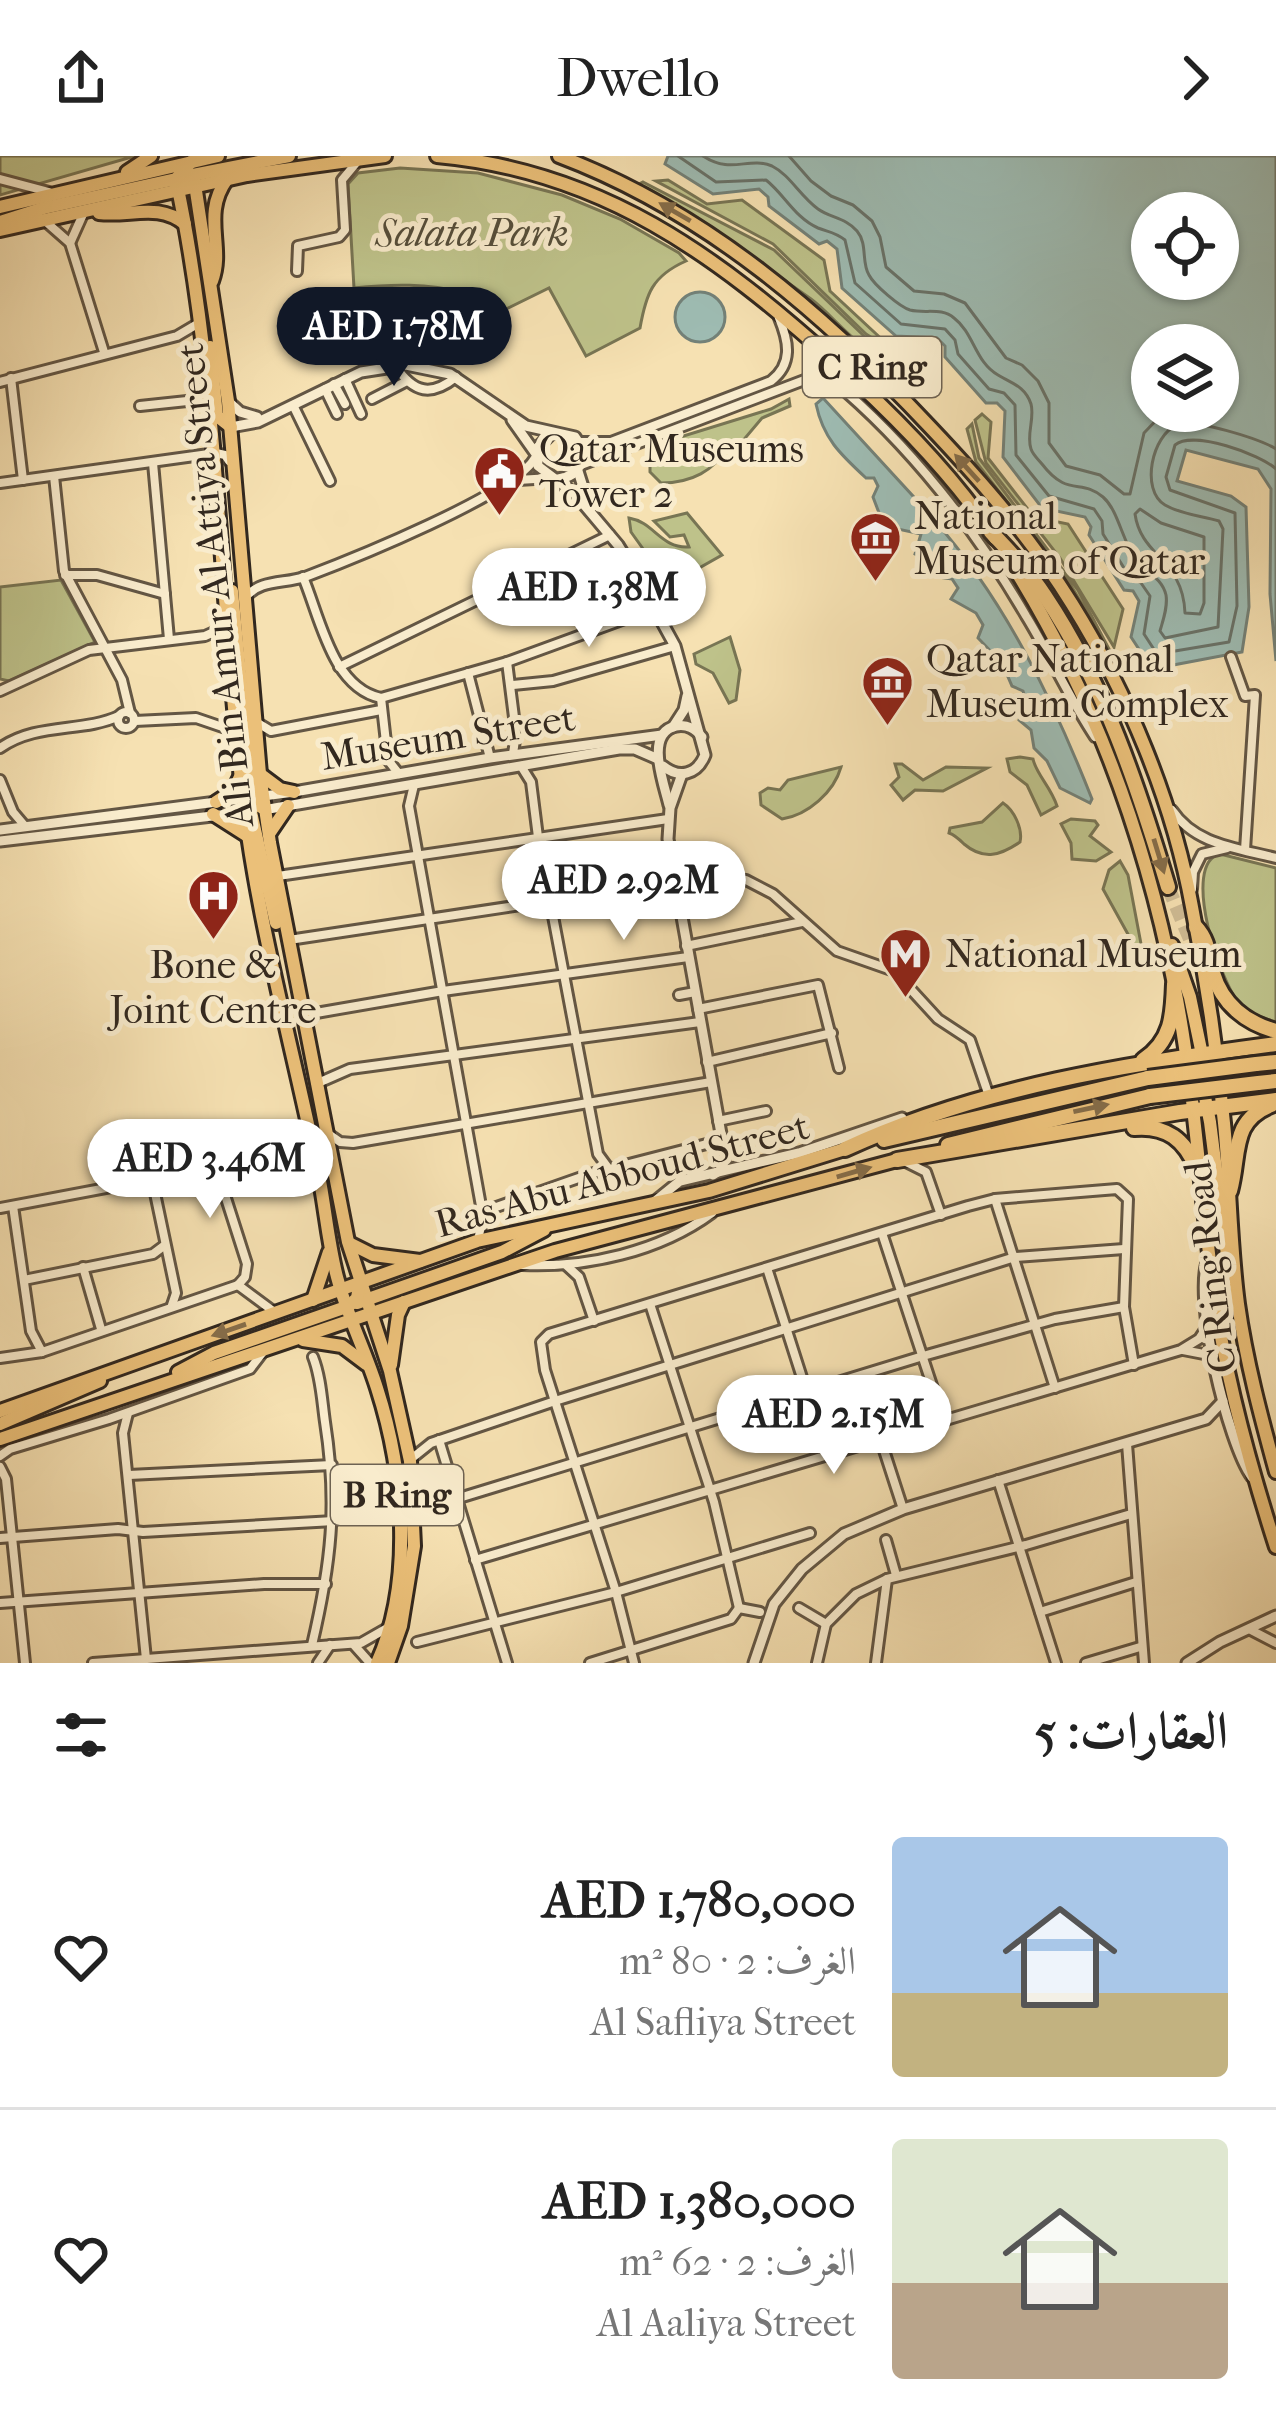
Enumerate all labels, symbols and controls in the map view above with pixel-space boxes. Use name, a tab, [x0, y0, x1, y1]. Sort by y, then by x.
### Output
icon: share	[48, 45, 114, 111]
icon: forward	[1162, 45, 1228, 111]
text: Dwello	[556, 47, 720, 110]
map controls	[1131, 192, 1239, 432]
button: locate	[1131, 192, 1239, 300]
one-way arrow	[658, 202, 692, 223]
park label: Salata Park	[374, 210, 569, 256]
pin: AED 1.78M	[257, 287, 531, 389]
text: AED 1.78M	[304, 303, 484, 349]
button: layers	[1131, 324, 1239, 432]
road number: C Ring	[803, 337, 941, 397]
street label: Ali Bin Amur Al Attiya Street	[167, 341, 263, 831]
place label: Qatar Museums Tower 2	[539, 426, 804, 517]
public building icon: Qatar Museums Tower 2	[472, 443, 528, 517]
one-way arrow	[954, 453, 981, 482]
place label: National Museum of Qatar	[914, 493, 1206, 584]
museum icon: National Museum of Qatar	[847, 510, 903, 584]
pin: AED 1.38M	[452, 548, 726, 650]
text: AED 1.38M	[499, 564, 679, 610]
place label: Qatar National Museum Complex	[926, 636, 1229, 727]
museum icon: Qatar National Museum Complex	[859, 653, 915, 727]
street label: Museum Street	[318, 694, 578, 780]
one-way arrow	[1151, 838, 1169, 875]
pin: AED 2.92M	[487, 841, 761, 943]
text: AED 2.92M	[529, 857, 719, 903]
hospital icon: Bone & Joint Centre	[185, 867, 241, 941]
metro station icon: National Museum	[878, 926, 934, 1000]
place label: National Museum	[945, 931, 1242, 977]
place label: Bone & Joint Centre	[107, 942, 317, 1033]
one-way arrow	[1072, 1098, 1110, 1117]
street label: Ras Abu Abboud Street	[430, 1103, 814, 1247]
pin: AED 3.46M	[73, 1119, 347, 1221]
text: AED 3.46M	[114, 1135, 306, 1181]
street label: C Ring Road	[1174, 1158, 1246, 1376]
one-way arrow	[837, 1162, 873, 1180]
one-way arrow	[210, 1322, 247, 1341]
pin: AED 2.15M	[697, 1375, 971, 1477]
text: AED 2.15M	[743, 1391, 925, 1437]
road number: B Ring	[331, 1465, 463, 1525]
text: العقارات: 5	[1034, 1701, 1228, 1761]
icon: filters	[48, 1702, 114, 1768]
text: AED 1,780,000	[543, 1870, 856, 1930]
icon: home	[988, 1885, 1132, 2029]
icon: heart	[48, 1924, 114, 1990]
text: الغرف: 2 · 80 m²	[619, 1938, 856, 1984]
text: Al Safliya Street	[591, 1999, 856, 2045]
text: AED 1,380,000	[544, 2171, 856, 2231]
icon: home	[988, 2187, 1132, 2331]
icon: heart	[48, 2226, 114, 2292]
text: الغرف: 2 · 62 m²	[619, 2239, 856, 2285]
text: Al Aaliya Street	[597, 2300, 856, 2346]

